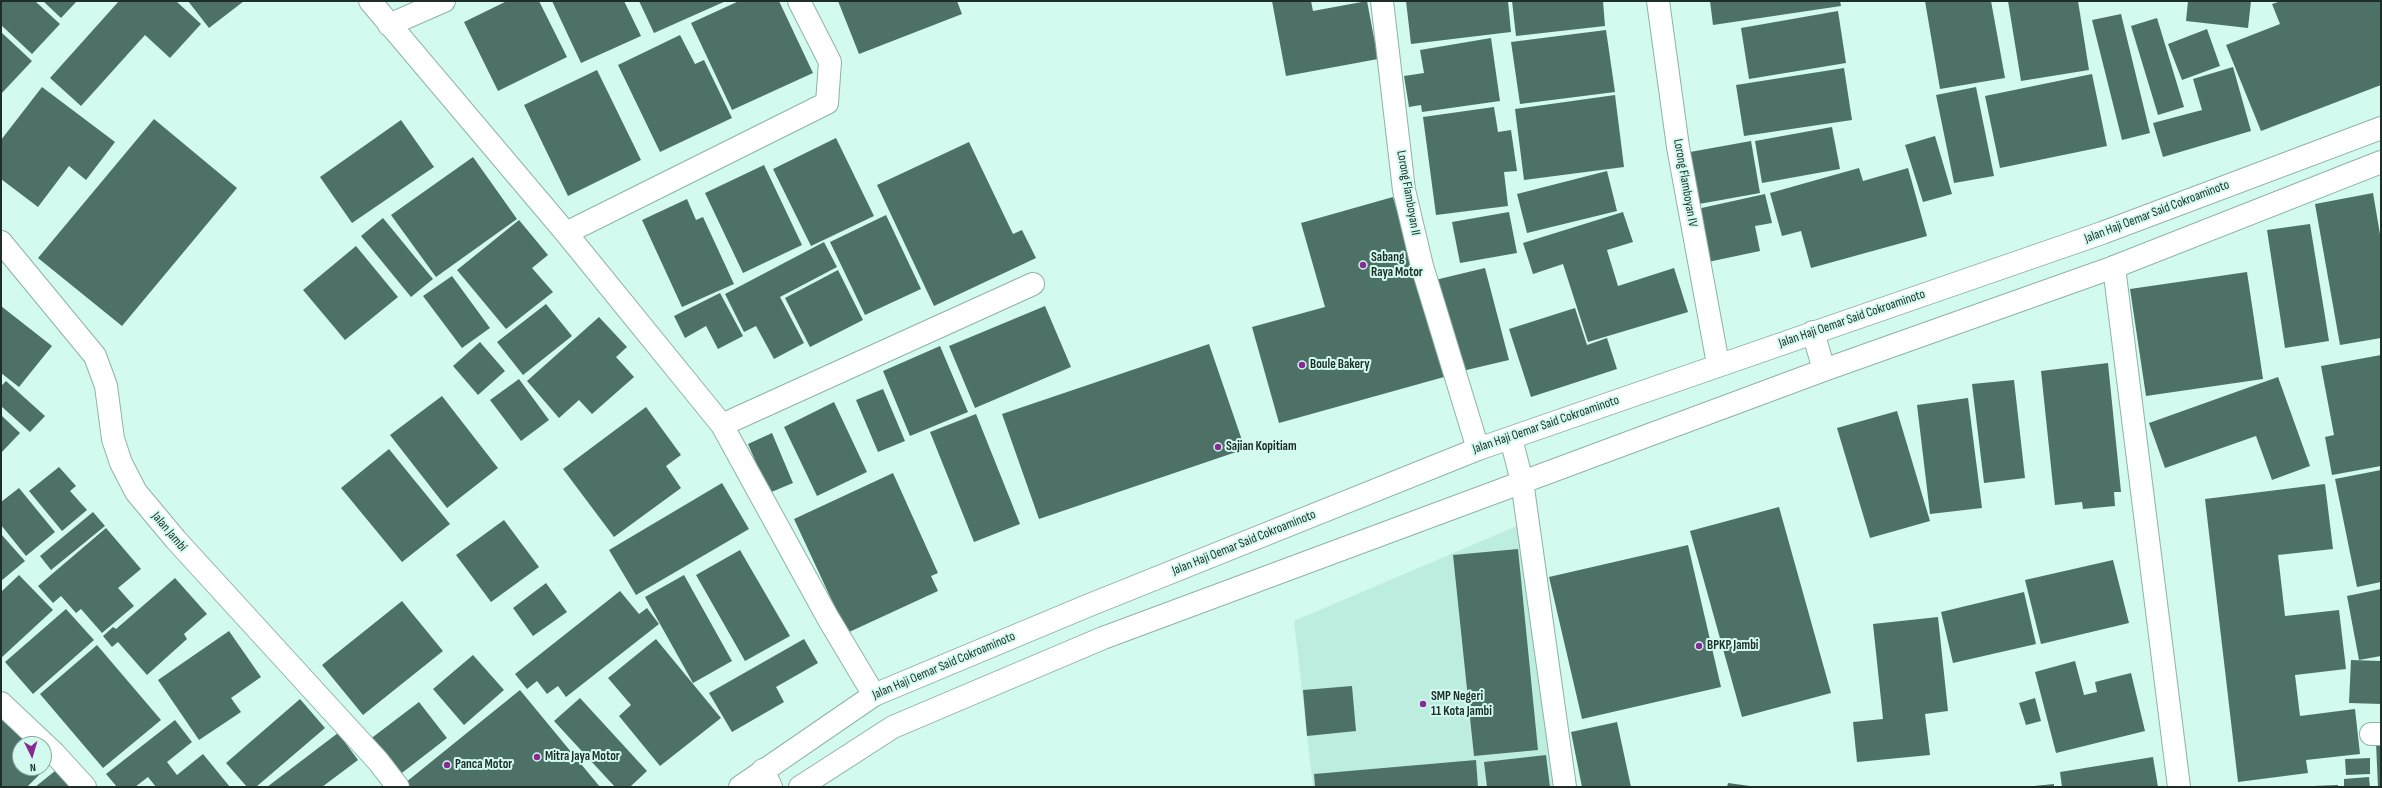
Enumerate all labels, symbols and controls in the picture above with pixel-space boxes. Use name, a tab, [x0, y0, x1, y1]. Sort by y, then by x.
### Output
street label: Lorong Flamboyan IV	[1670, 138, 1700, 228]
street label: Lorong Flamboyan II	[1393, 149, 1423, 237]
street label: Jalan Haji Oemar Said Cokroaminoto	[2082, 177, 2232, 247]
place label: Sabang Raya Motor	[1371, 250, 1423, 281]
marker: Sabang Raya Motor	[1358, 260, 1368, 270]
street label: Jalan Haji Oemar Said Cokroaminoto	[1777, 287, 1927, 351]
place label: Boule Bakery	[1310, 357, 1370, 373]
marker: Boule Bakery	[1297, 360, 1307, 370]
street label: Jalan Haji Oemar Said Cokroaminoto	[1471, 393, 1621, 457]
place label: Sajian Kopitiam	[1226, 439, 1297, 455]
marker: Sajian Kopitiam	[1213, 442, 1223, 452]
street label: Jalan Haji Oemar Said Cokroaminoto	[1170, 507, 1318, 579]
street label: Jalan Jambi	[148, 509, 190, 555]
street label: Jalan Haji Oemar Said Cokroaminoto	[870, 629, 1018, 703]
place label: BPKP Jambi	[1707, 638, 1758, 654]
marker: BPKP Jambi	[1694, 641, 1704, 651]
place label: SMP Negeri 11 Kota Jambi	[1431, 689, 1492, 720]
marker: SMP Negeri 11 Kota Jambi	[1418, 699, 1428, 709]
north arrow	[12, 736, 52, 776]
place label: Mitra Jaya Motor	[545, 749, 620, 765]
marker: Mitra Jaya Motor	[532, 752, 542, 762]
place label: Panca Motor	[455, 757, 512, 773]
marker: Panca Motor	[442, 760, 452, 770]
text: N	[30, 761, 36, 774]

